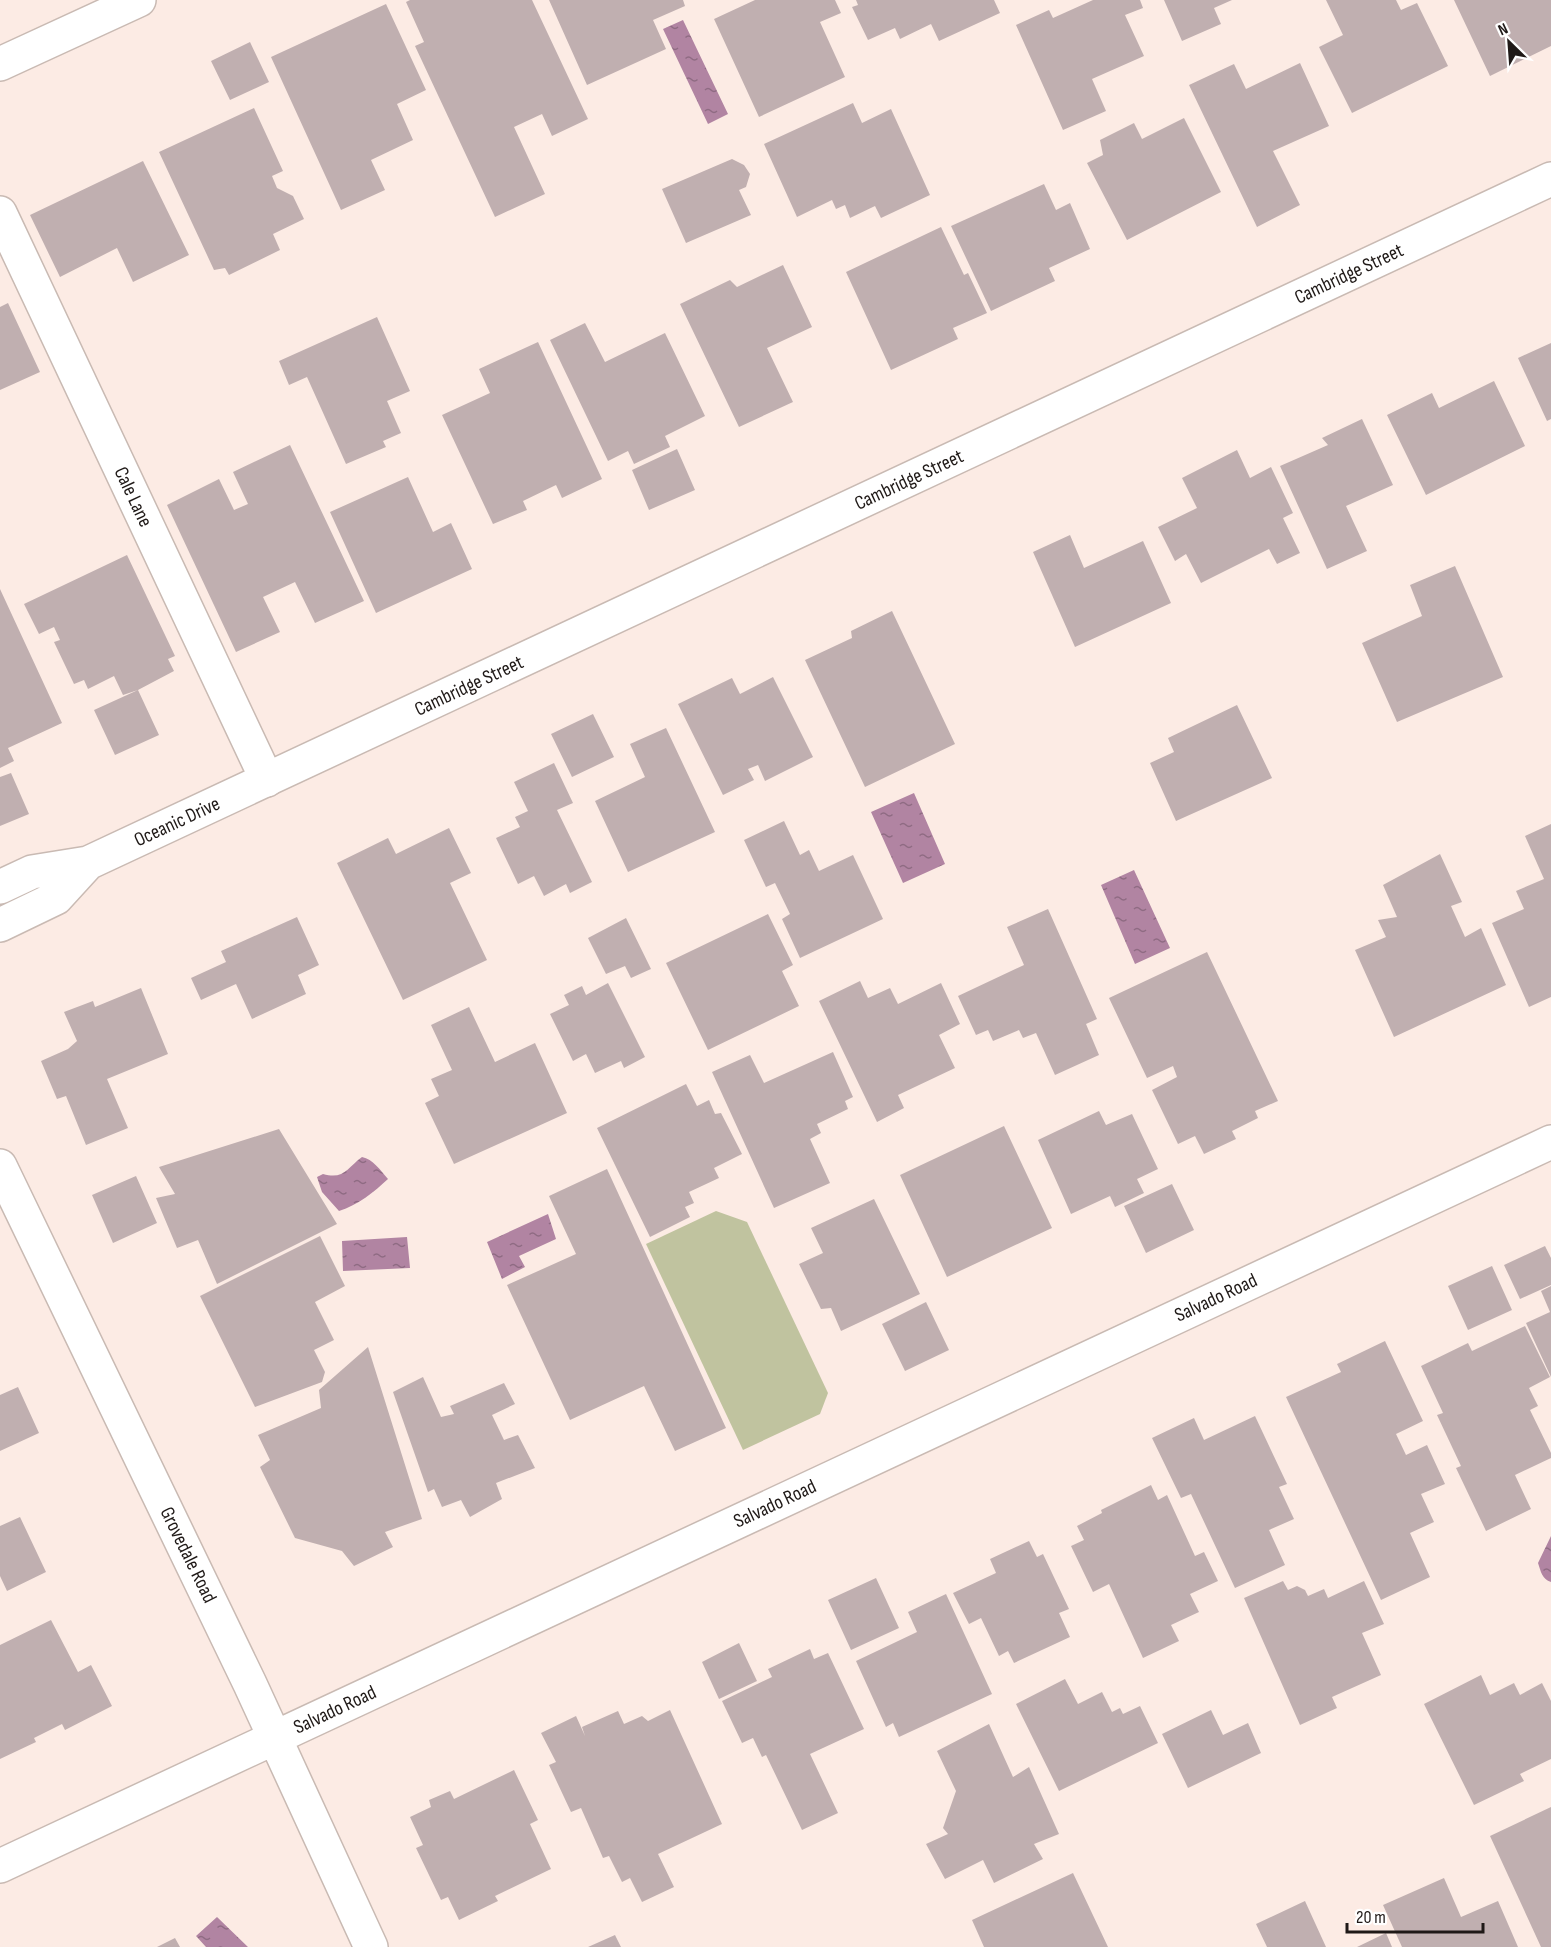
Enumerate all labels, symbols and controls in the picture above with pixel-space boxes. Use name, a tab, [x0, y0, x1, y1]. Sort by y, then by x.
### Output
north arrow	[1479, 12, 1539, 72]
text: N	[1495, 19, 1511, 40]
street label: Cambridge Street	[1291, 238, 1407, 310]
street label: Cambridge Street	[851, 444, 967, 516]
street label: Cale Lane	[109, 463, 157, 531]
street label: Cambridge Street	[411, 650, 527, 722]
street label: Oceanic Drive	[130, 792, 224, 852]
street label: Salvado Road	[1171, 1268, 1261, 1328]
street label: Salvado Road	[730, 1474, 820, 1534]
street label: Grovedale Road	[155, 1503, 221, 1607]
street label: Salvado Road	[290, 1680, 380, 1740]
scale bar	[1347, 1896, 1484, 1934]
text: 20 m	[1356, 1907, 1386, 1928]

